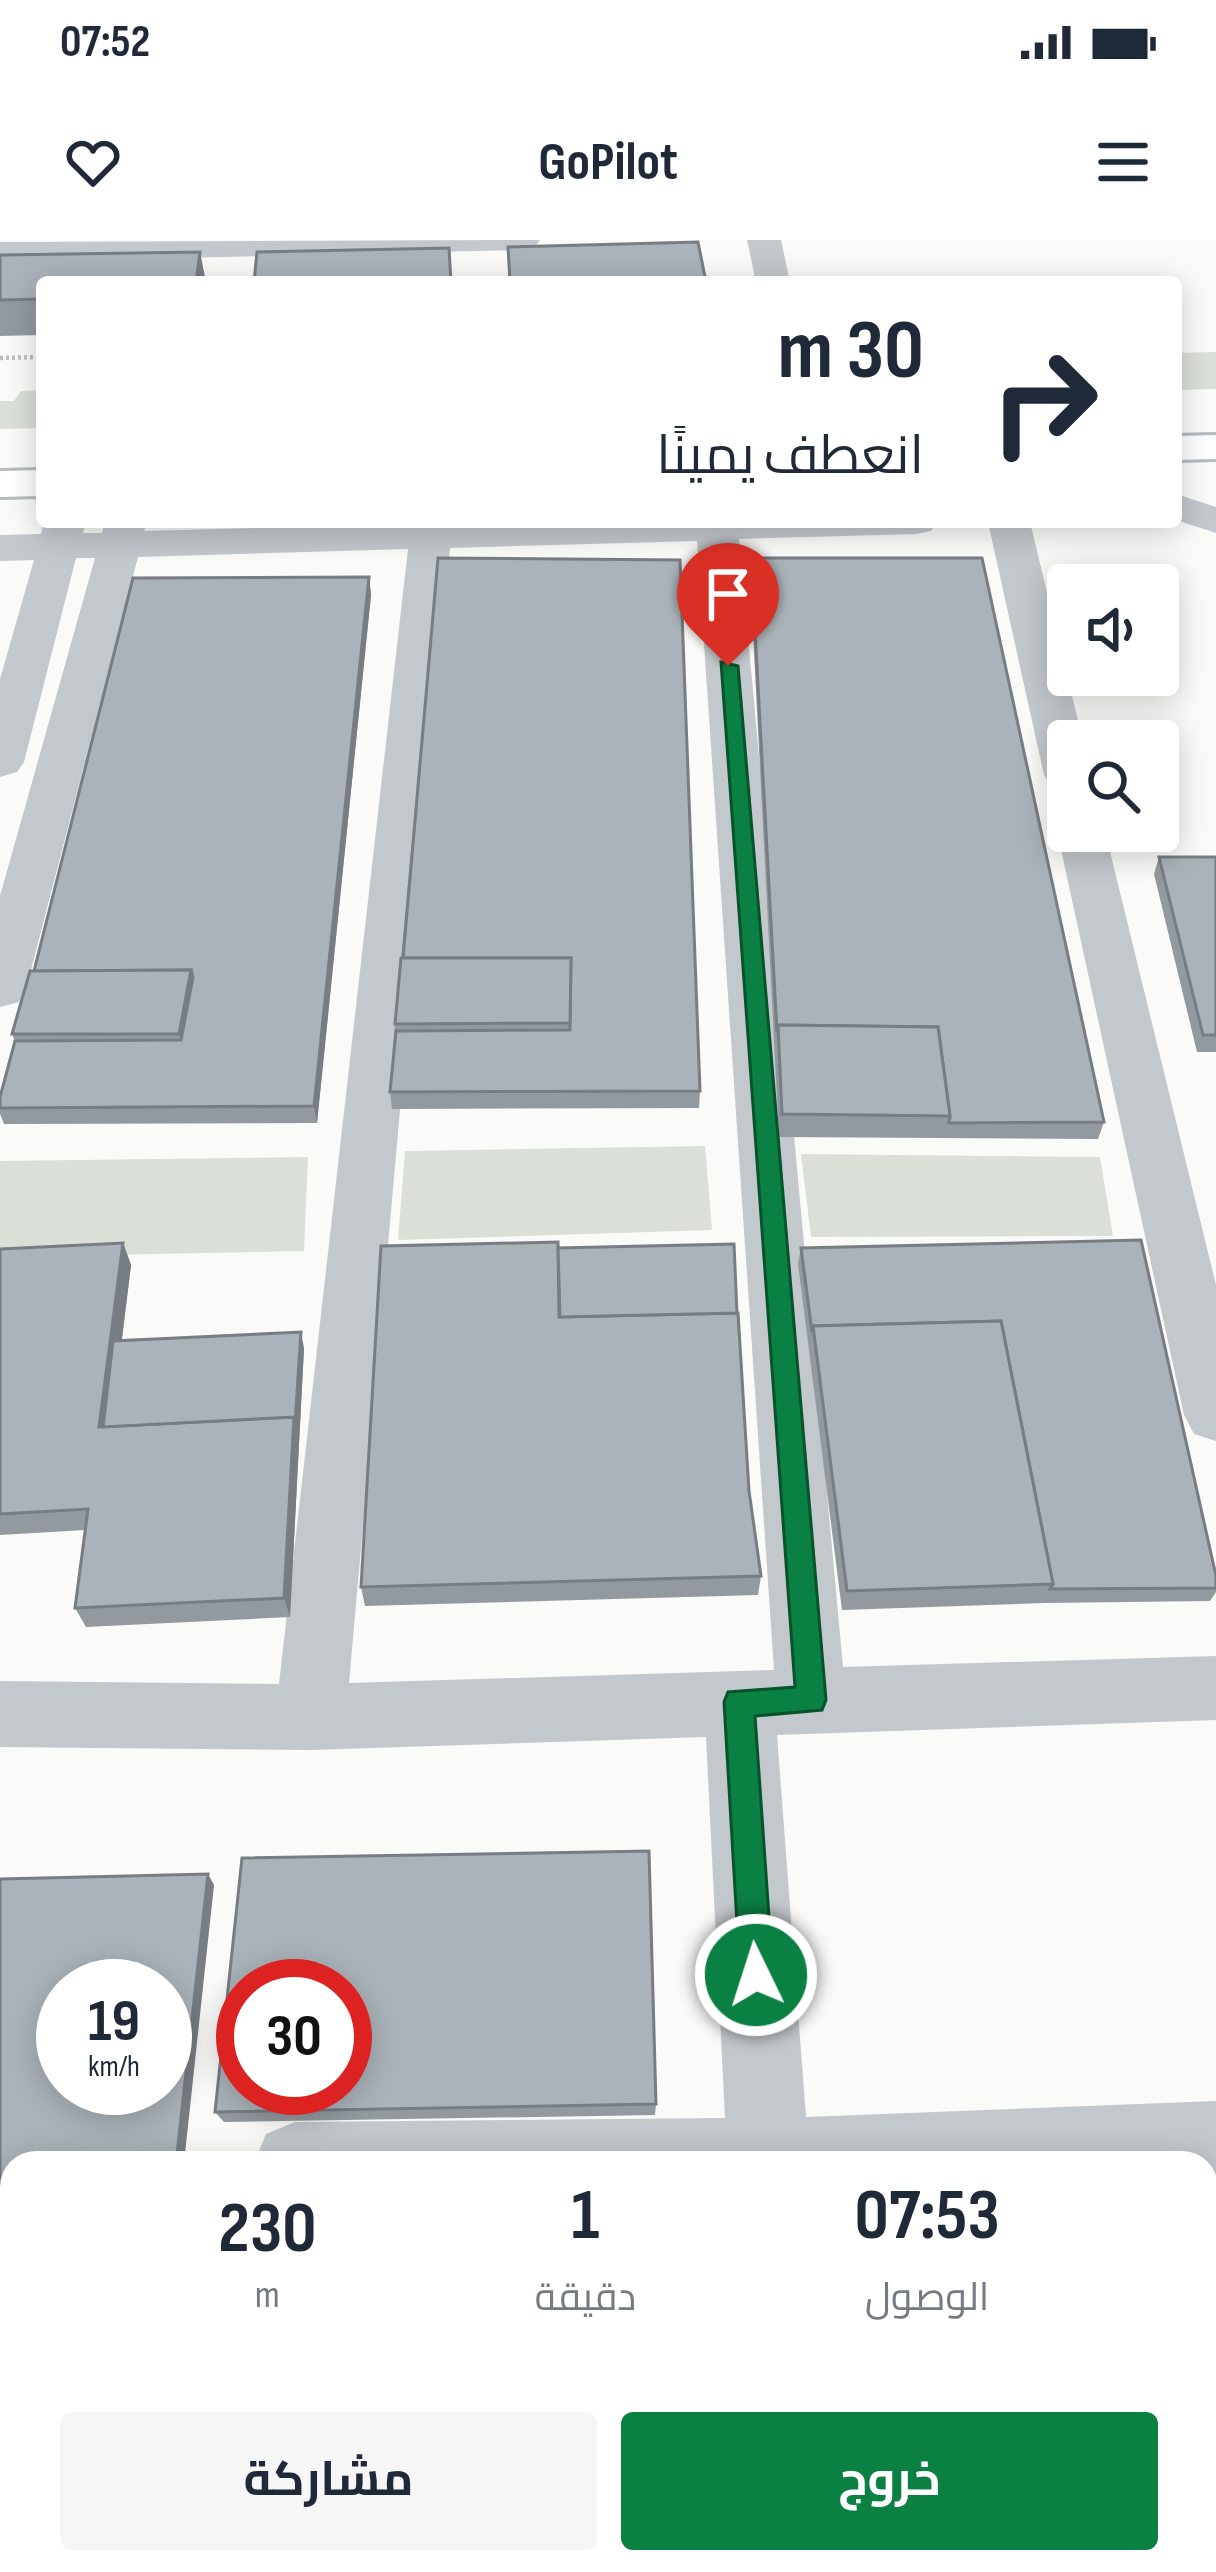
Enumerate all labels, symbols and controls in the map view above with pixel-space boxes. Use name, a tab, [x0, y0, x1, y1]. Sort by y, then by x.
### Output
text: 07:52	[60, 15, 150, 70]
icon: heart	[60, 129, 126, 195]
icon: menu	[1090, 129, 1156, 195]
text: GoPilot	[538, 130, 678, 195]
text: 30 m	[778, 301, 924, 402]
icon: right	[966, 324, 1122, 480]
text: انعطف يمينًا	[656, 424, 924, 489]
pin	[677, 543, 779, 666]
icon: arrive	[695, 561, 761, 627]
map controls	[1047, 564, 1179, 852]
button: sound	[1047, 564, 1179, 696]
button: search	[1047, 720, 1179, 852]
position arrow	[693, 1912, 819, 2038]
speed limit sign: 30	[216, 1959, 372, 2115]
text: 19	[88, 1986, 140, 2058]
text: km/h	[88, 2049, 140, 2085]
text: 1	[571, 2173, 600, 2260]
text: 07:53	[855, 2173, 1000, 2260]
text: 230	[218, 2186, 316, 2273]
text: m	[255, 2272, 280, 2319]
text: دقيقة	[535, 2275, 636, 2322]
text: الوصول	[865, 2275, 989, 2322]
button: مشاركة	[60, 2412, 597, 2550]
button: خروج	[621, 2412, 1158, 2550]

